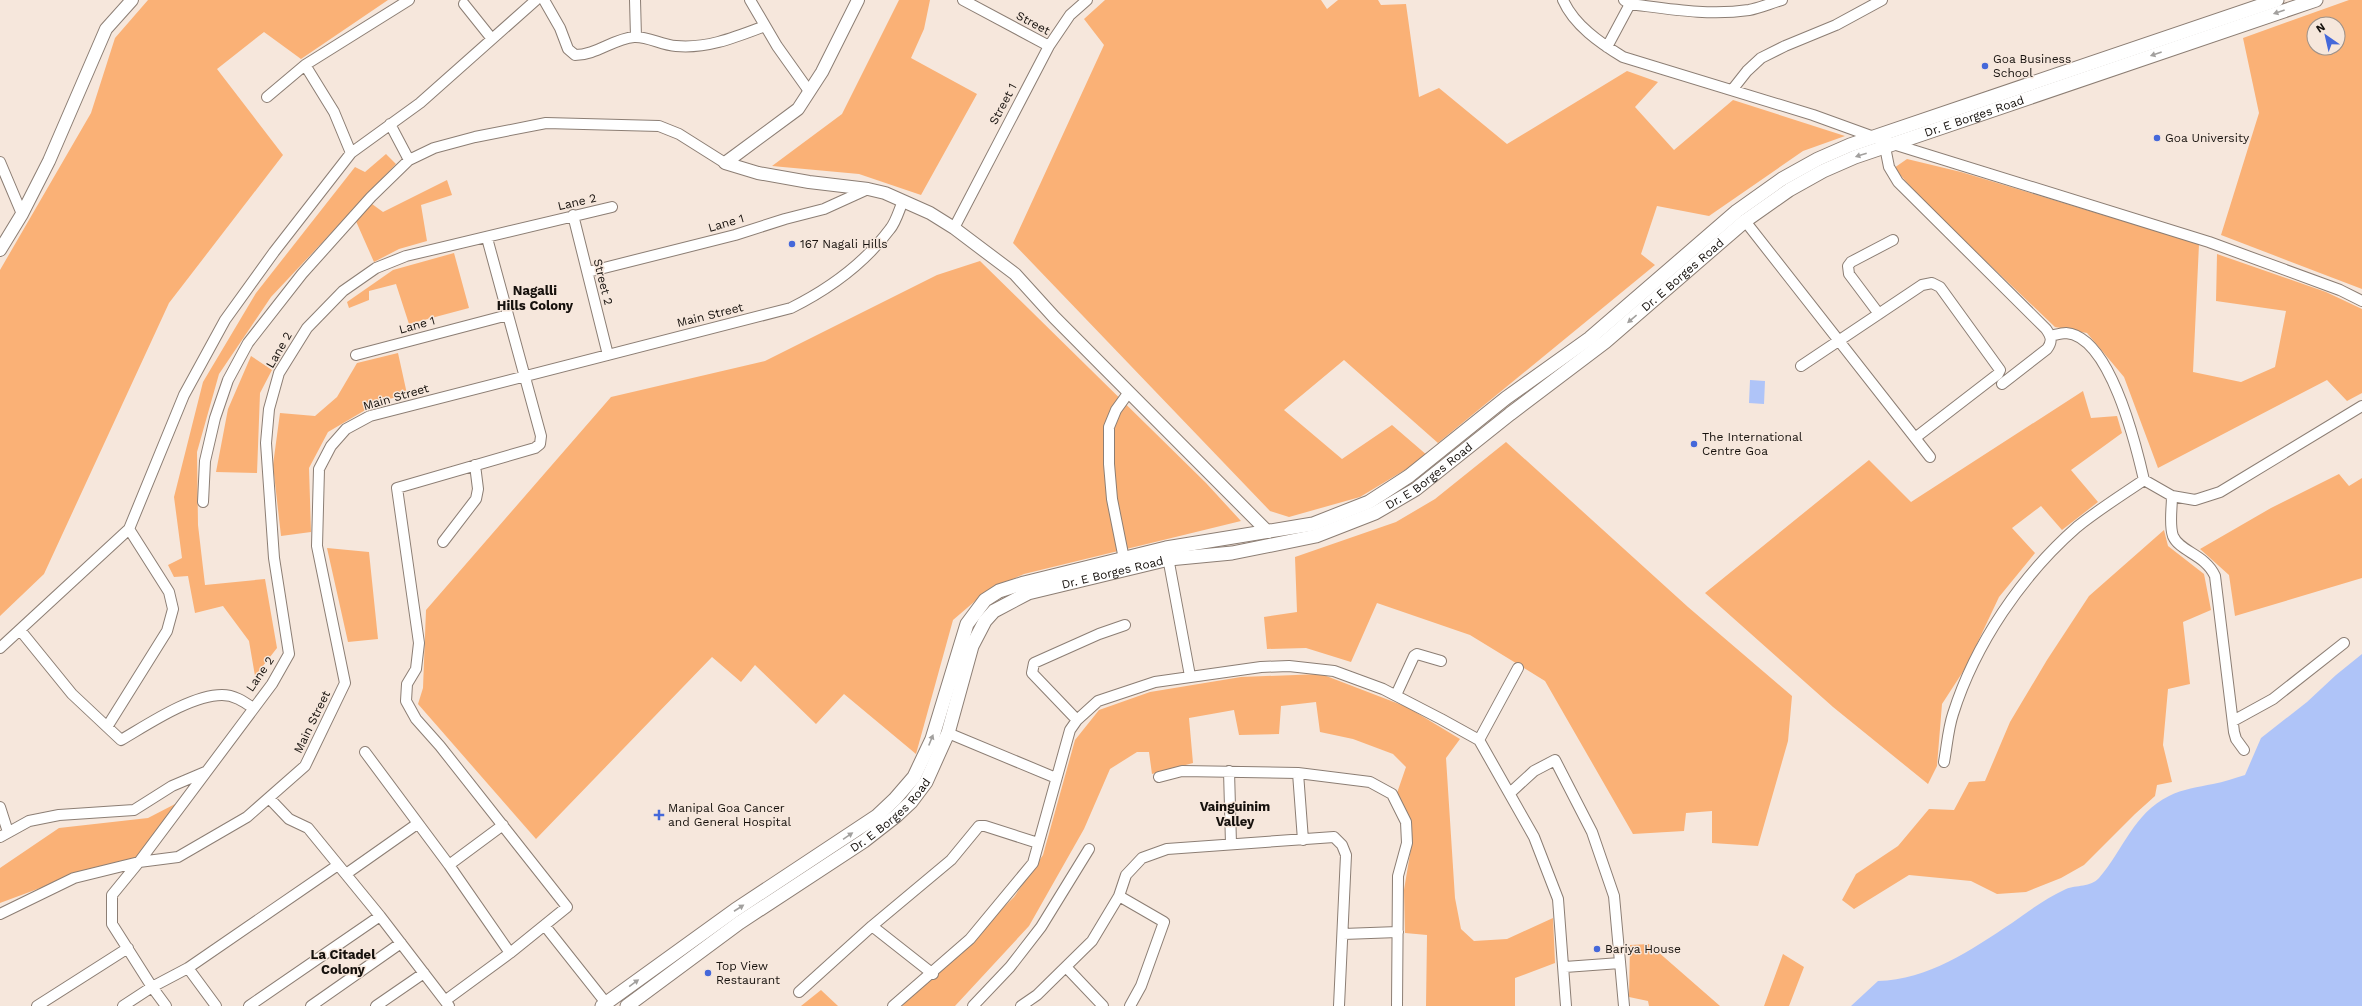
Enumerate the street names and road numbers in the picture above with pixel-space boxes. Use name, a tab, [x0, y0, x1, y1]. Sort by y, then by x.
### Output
street label: Street	[1014, 8, 1052, 38]
street label: Street 1	[986, 81, 1020, 127]
street label: Dr. E Borges Road	[1923, 93, 2026, 140]
street label: Lane 2	[556, 191, 598, 213]
street label: Lane 1	[706, 211, 746, 235]
street label: Dr. E Borges Road	[1639, 236, 1727, 314]
street label: Street 2	[590, 257, 616, 307]
street label: Main Street	[675, 300, 745, 330]
street label: Lane 1	[397, 313, 437, 337]
street label: Lane 2	[263, 329, 295, 371]
street label: Main Street	[361, 381, 431, 413]
street label: Dr. E Borges Road	[1383, 440, 1475, 512]
street label: Dr. E Borges Road	[1060, 554, 1165, 592]
street label: Lane 2	[243, 654, 277, 694]
street label: Main Street	[291, 688, 333, 756]
street label: Dr. E Borges Road	[848, 775, 933, 855]

